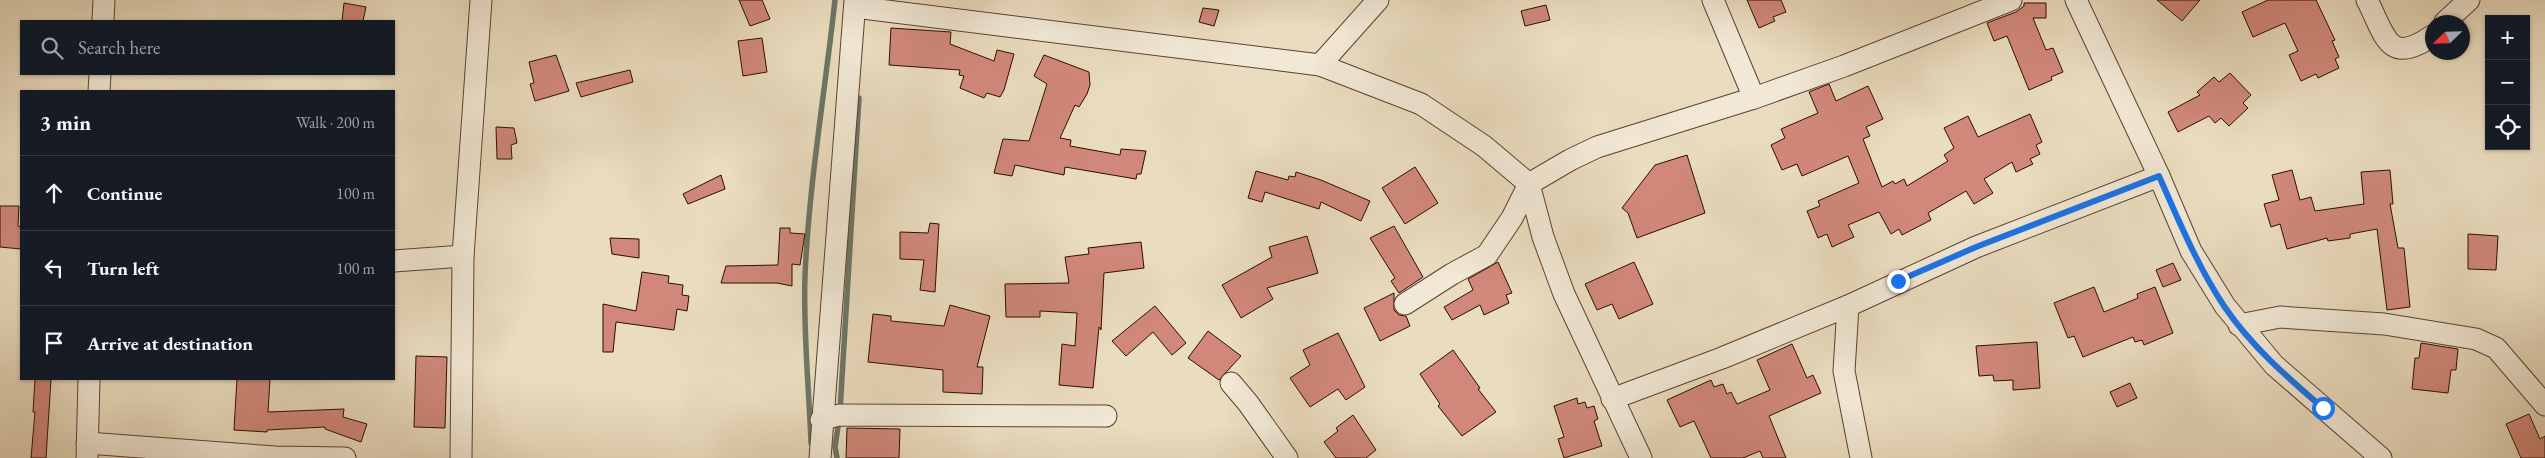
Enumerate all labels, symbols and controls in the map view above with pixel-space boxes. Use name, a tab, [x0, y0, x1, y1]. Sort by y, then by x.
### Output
north arrow	[2425, 15, 2470, 60]
map controls	[2485, 15, 2530, 150]
button: +	[2485, 15, 2530, 60]
search box	[20, 20, 395, 75]
icon: search	[38, 34, 66, 62]
text: Search here	[78, 35, 160, 60]
button: −	[2485, 60, 2530, 105]
button: locate	[2485, 105, 2530, 150]
text: 3 min	[40, 109, 91, 136]
text: Walk · 200 m	[296, 112, 375, 133]
icon: ahead	[40, 179, 68, 207]
text: Continue	[87, 181, 162, 206]
text: 100 m	[336, 183, 375, 204]
icon: left	[40, 254, 68, 282]
text: Turn left	[87, 256, 159, 281]
text: 100 m	[336, 258, 375, 279]
route end	[1887, 270, 1910, 293]
icon: arrive	[40, 329, 68, 357]
text: Arrive at destination	[87, 331, 253, 356]
route start	[2312, 397, 2335, 420]

